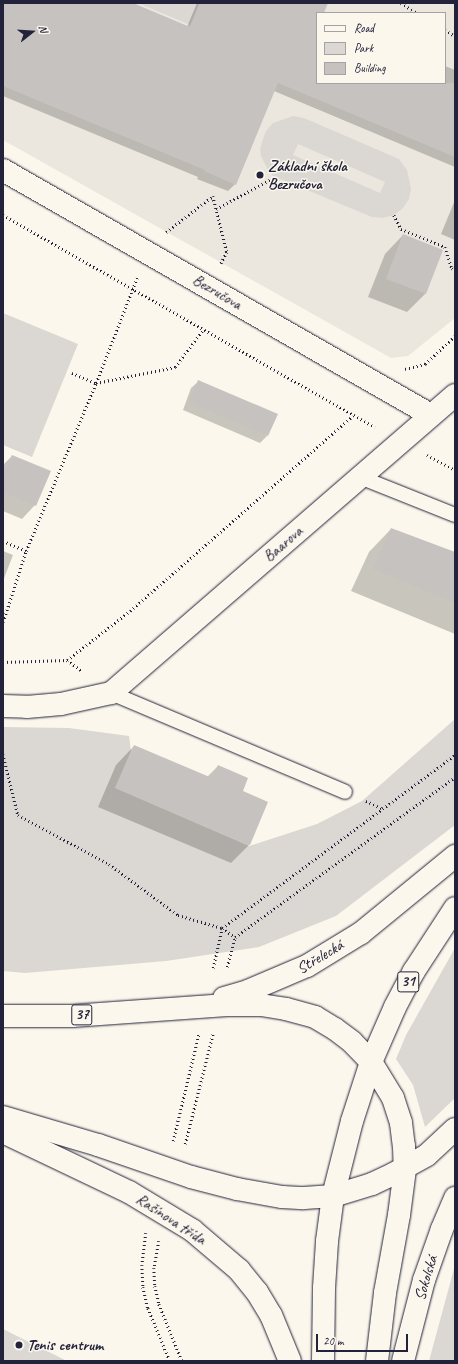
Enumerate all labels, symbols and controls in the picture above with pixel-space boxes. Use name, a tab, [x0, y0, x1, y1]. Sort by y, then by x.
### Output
north arrow	[12, 12, 52, 52]
legend	[316, 12, 446, 84]
text: Road	[354, 20, 374, 36]
text: N	[36, 23, 51, 34]
text: Park	[354, 40, 373, 56]
text: Building	[354, 60, 386, 76]
place label: Základní škola Bezručova	[268, 156, 347, 194]
marker: Základní škola Bezručova	[255, 170, 265, 180]
street label: Bezručova	[189, 270, 245, 314]
street label: Baarova	[260, 522, 306, 566]
street label: Střelecká	[293, 936, 347, 978]
road number: 31	[397, 969, 419, 995]
road number: 37	[71, 1002, 93, 1028]
street label: Rašínova třída	[132, 1189, 210, 1249]
street label: Sokolská	[410, 1253, 442, 1303]
scale bar	[318, 1326, 410, 1352]
text: 20 m	[323, 1333, 343, 1349]
place label: Tenis centrum	[27, 1335, 103, 1355]
marker: Tenis centrum	[14, 1340, 24, 1350]

